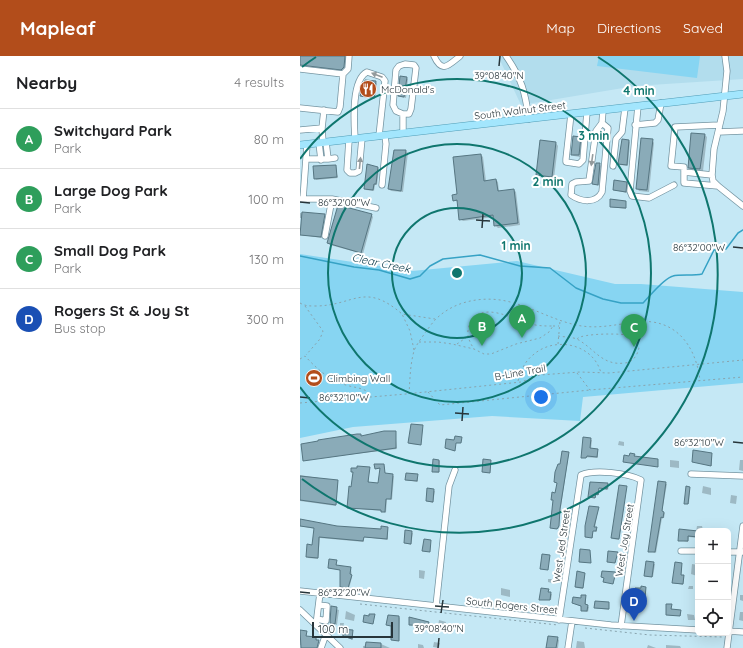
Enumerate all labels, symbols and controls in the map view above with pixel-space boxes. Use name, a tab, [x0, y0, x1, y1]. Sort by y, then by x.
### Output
text: Mapleaf	[20, 16, 96, 40]
text: Map	[546, 19, 575, 37]
text: Directions	[597, 19, 661, 37]
text: Saved	[683, 19, 723, 37]
text: 39°08'40"N	[474, 69, 524, 82]
text: Nearby	[16, 72, 77, 93]
one-way arrow	[370, 72, 382, 78]
text: 4 results	[234, 74, 284, 90]
restaurant icon: McDonald's	[358, 79, 378, 99]
place label: McDonald's	[381, 83, 435, 96]
text: 4 min	[623, 83, 655, 98]
street label: South Walnut Street	[474, 98, 567, 123]
text: Switchyard Park	[54, 121, 172, 140]
text: 3 min	[579, 128, 609, 143]
text: A	[25, 131, 33, 147]
text: 80 m	[254, 131, 284, 147]
text: Park	[54, 140, 82, 156]
one-way arrow	[588, 154, 595, 166]
one-way arrow	[356, 157, 363, 169]
text: 2 min	[532, 174, 564, 189]
text: Large Dog Park	[54, 181, 168, 200]
text: B	[25, 191, 33, 207]
text: 100 m	[248, 191, 284, 207]
text: 86°32'00"W	[318, 196, 370, 209]
text: Park	[54, 200, 82, 216]
text: 1 min	[501, 238, 531, 253]
text: Small Dog Park	[54, 241, 166, 260]
text: 86°32'00"W	[673, 241, 725, 254]
water label: Clear Creek	[351, 250, 413, 276]
text: C	[25, 251, 33, 267]
text: 130 m	[249, 251, 284, 267]
text: Park	[54, 260, 82, 276]
centre of rings	[450, 266, 464, 280]
text: Rogers St & Joy St	[54, 301, 190, 320]
pin: A	[509, 305, 535, 338]
text: D	[24, 311, 34, 327]
text: 300 m	[246, 311, 284, 327]
pin: B	[469, 313, 495, 346]
pin: C	[621, 314, 647, 347]
text: Bus stop	[54, 320, 106, 336]
street label: B-Line Trail	[493, 362, 547, 383]
sports icon: Climbing Wall	[304, 368, 324, 388]
place label: Climbing Wall	[327, 372, 390, 385]
your location	[531, 387, 551, 407]
text: 86°32'10"W	[319, 391, 369, 404]
text: 86°32'10"W	[674, 436, 724, 449]
street label: West Joy Street	[612, 502, 637, 577]
street label: West Jed Street	[550, 508, 573, 583]
map controls	[695, 528, 731, 636]
button: +	[695, 528, 731, 564]
button: −	[695, 564, 731, 600]
text: 86°32'20"W	[318, 586, 370, 599]
pin: D	[621, 588, 647, 621]
street label: South Rogers Street	[465, 594, 559, 617]
button: locate	[695, 600, 731, 636]
scale bar	[312, 620, 393, 639]
text: 100 m	[318, 622, 348, 636]
text: 39°08'40"N	[414, 622, 464, 635]

